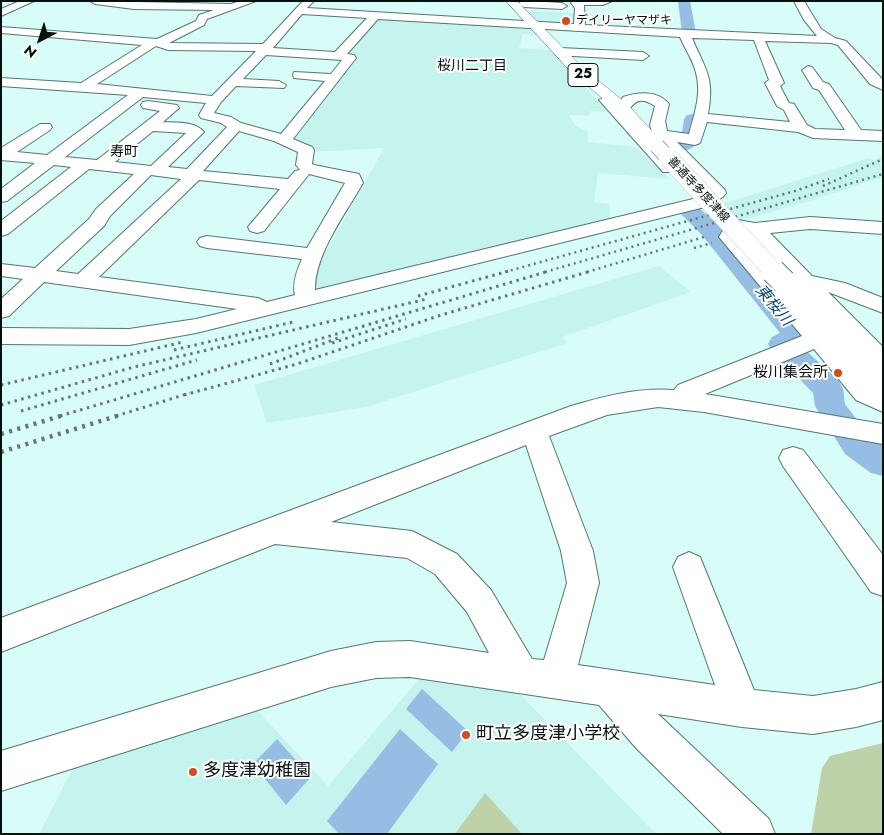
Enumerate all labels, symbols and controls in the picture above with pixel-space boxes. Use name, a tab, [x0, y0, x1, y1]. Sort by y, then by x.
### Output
place label: デイリーヤマザキ	[576, 14, 672, 28]
north arrow	[15, 15, 65, 65]
marker: デイリーヤマザキ	[560, 15, 572, 27]
text: N	[20, 40, 41, 63]
district label: 桜川二丁目	[437, 59, 507, 75]
road number: 25	[568, 64, 598, 86]
district label: 寿町	[110, 145, 138, 161]
street label: 善通寺多度津線	[664, 154, 732, 226]
water label: 東桜川	[750, 281, 796, 331]
place label: 桜川集会所	[753, 364, 828, 382]
marker: 桜川集会所	[832, 367, 844, 379]
place label: 町立多度津小学校	[476, 724, 620, 746]
marker: 町立多度津小学校	[460, 729, 472, 741]
place label: 多度津幼稚園	[203, 761, 311, 783]
marker: 多度津幼稚園	[187, 766, 199, 778]

